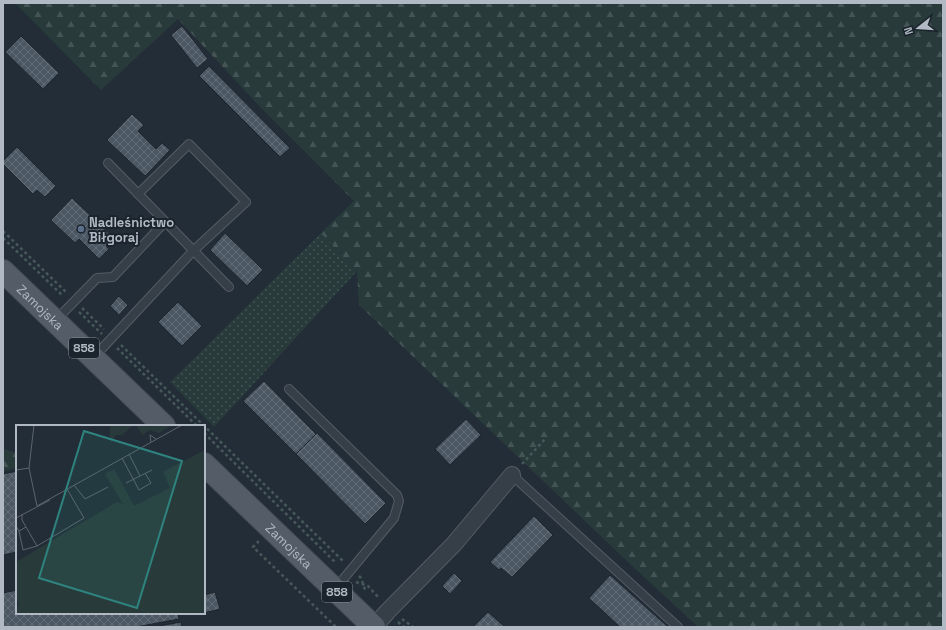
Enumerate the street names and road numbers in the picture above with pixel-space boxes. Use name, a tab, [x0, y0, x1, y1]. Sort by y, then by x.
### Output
street label: Zamojska	[13, 281, 68, 334]
road number: 858	[69, 338, 99, 358]
street label: Zamojska	[262, 519, 317, 572]
road number: 858	[322, 582, 352, 602]

